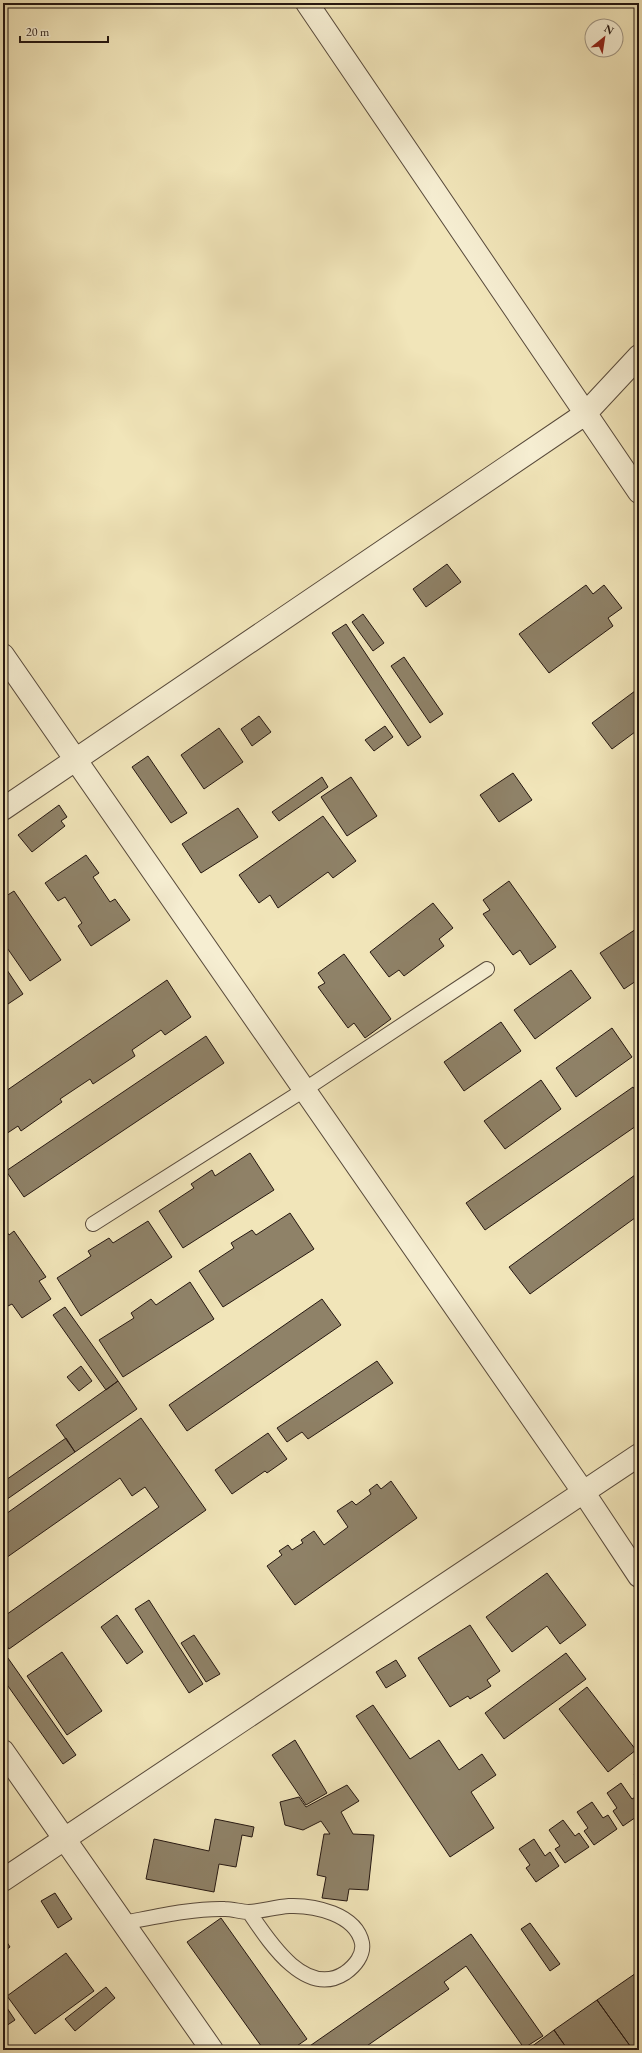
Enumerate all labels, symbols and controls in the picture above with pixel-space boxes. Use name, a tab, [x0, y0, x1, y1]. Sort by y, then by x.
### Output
scale bar	[20, 18, 108, 44]
north arrow	[584, 18, 624, 58]
text: N	[602, 21, 616, 38]
text: 20 m	[26, 24, 50, 40]

